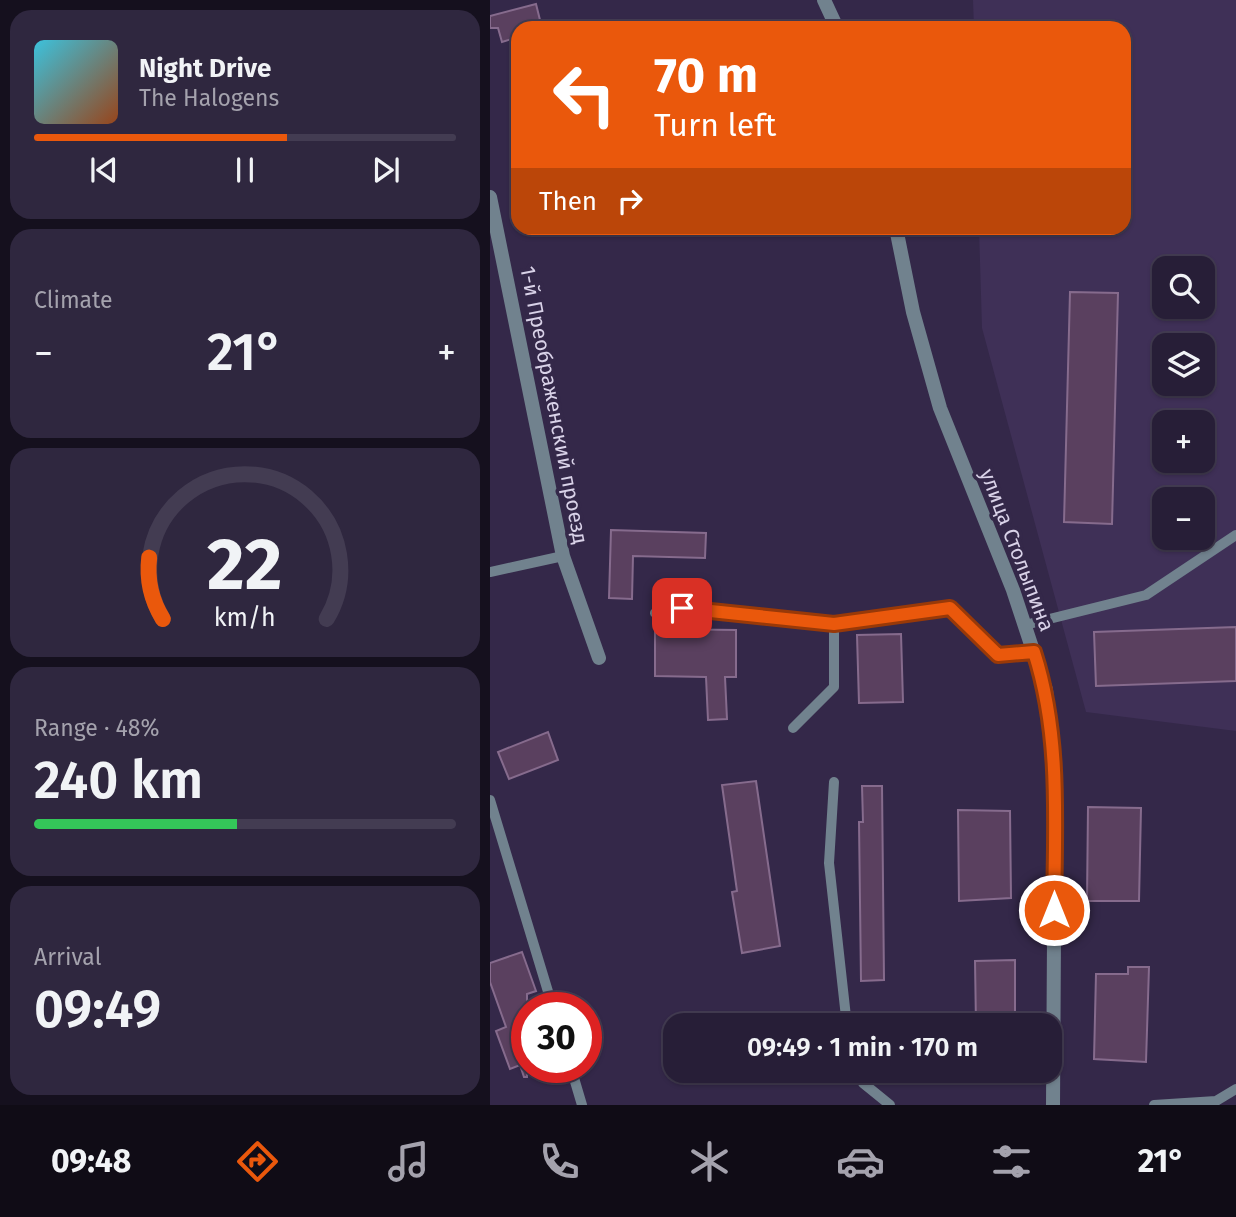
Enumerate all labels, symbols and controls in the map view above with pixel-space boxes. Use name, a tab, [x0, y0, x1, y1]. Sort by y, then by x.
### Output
text: 70 m	[654, 46, 758, 105]
icon: left	[539, 49, 630, 140]
text: Night Drive	[139, 53, 271, 84]
text: The Halogens	[139, 84, 279, 112]
text: Turn left	[654, 106, 776, 144]
icon: previous	[85, 151, 123, 189]
icon: pause	[226, 151, 264, 189]
icon: next	[367, 151, 405, 189]
icon: right	[611, 182, 649, 220]
text: Then	[539, 186, 597, 217]
map controls	[1152, 256, 1215, 550]
button: search	[1152, 256, 1215, 319]
street label: 1-й Преображенский проезд	[514, 264, 594, 546]
text: Climate	[34, 286, 113, 314]
text: 21°	[207, 321, 283, 384]
text: −	[34, 330, 53, 376]
text: +	[437, 330, 456, 376]
button: layers	[1152, 333, 1215, 396]
button: +	[1152, 410, 1215, 473]
street label: улица Столыпина	[974, 465, 1060, 635]
button: −	[1152, 487, 1215, 550]
text: 22	[207, 521, 283, 608]
pin	[652, 578, 712, 638]
icon: arrive	[663, 589, 701, 627]
text: km/h	[214, 602, 276, 632]
text: Range · 48%	[34, 714, 159, 742]
text: 240 km	[34, 749, 203, 812]
position arrow	[1017, 873, 1091, 947]
text: Arrival	[34, 943, 101, 971]
text: 09:49	[34, 978, 161, 1041]
speed limit sign: 30	[511, 992, 602, 1083]
text: 09:49 · 1 min · 170 m	[747, 1032, 978, 1063]
icon: directions	[233, 1137, 282, 1186]
icon: music	[384, 1137, 433, 1186]
icon: phone	[535, 1137, 584, 1186]
icon: climate	[685, 1137, 734, 1186]
icon: car	[836, 1137, 885, 1186]
icon: filters	[987, 1137, 1036, 1186]
text: 09:48	[51, 1142, 131, 1180]
text: 21°	[1138, 1142, 1185, 1180]

